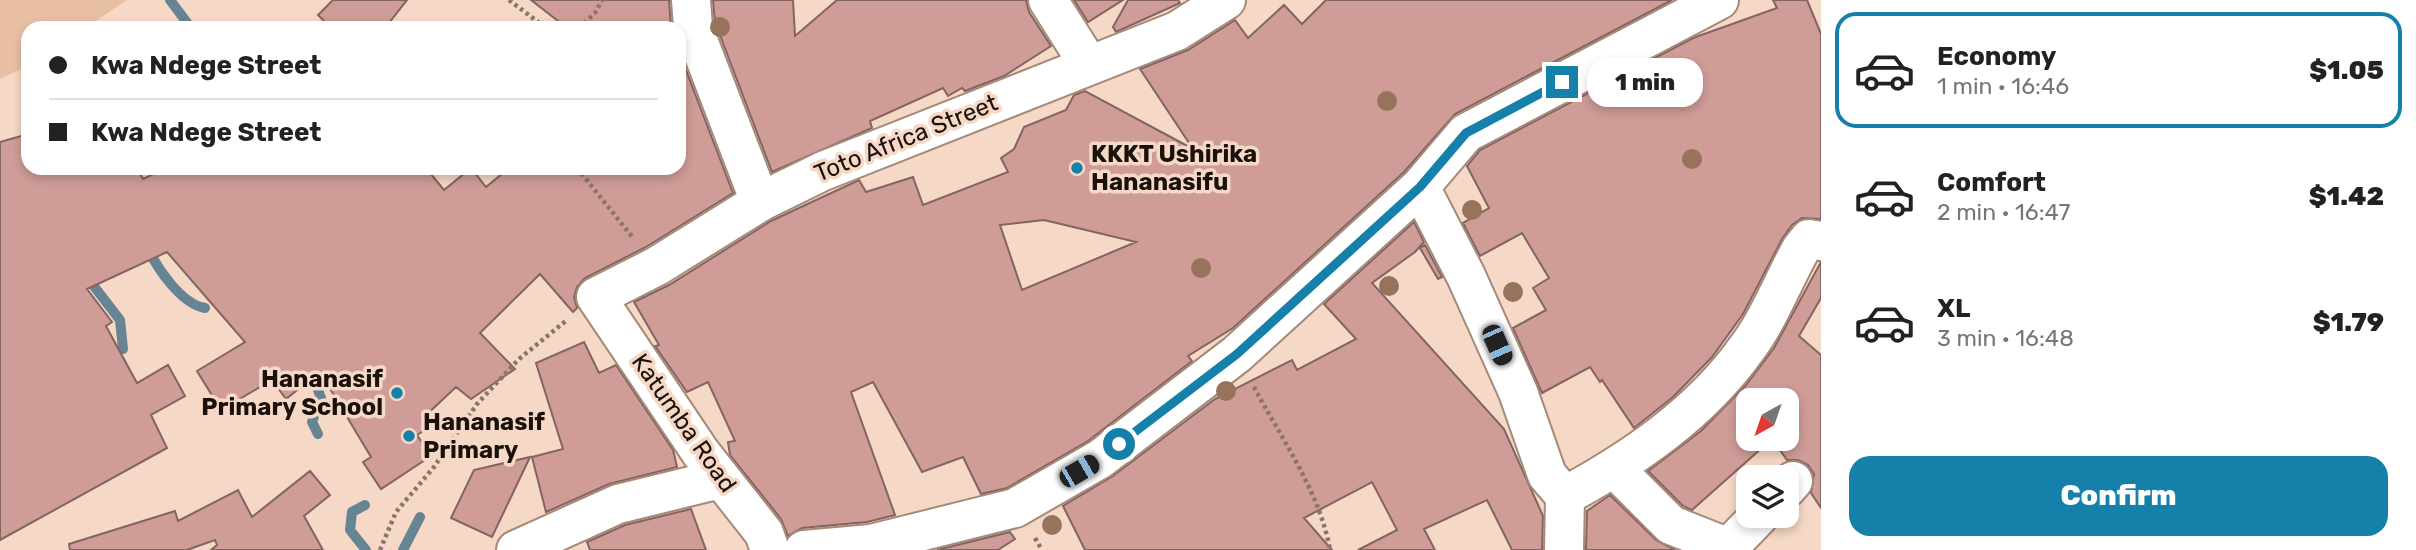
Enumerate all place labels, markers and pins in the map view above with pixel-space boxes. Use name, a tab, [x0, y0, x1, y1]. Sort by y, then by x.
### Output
place label: KKKT Ushirika Hananasifu	[1091, 140, 1257, 196]
marker: KKKT Ushirika Hananasifu	[1069, 160, 1085, 176]
place label: Hananasif Primary School	[201, 365, 383, 421]
marker: Hananasif Primary School	[389, 385, 405, 401]
place label: Hananasif Primary	[423, 408, 545, 464]
marker: Hananasif Primary	[401, 428, 417, 444]

